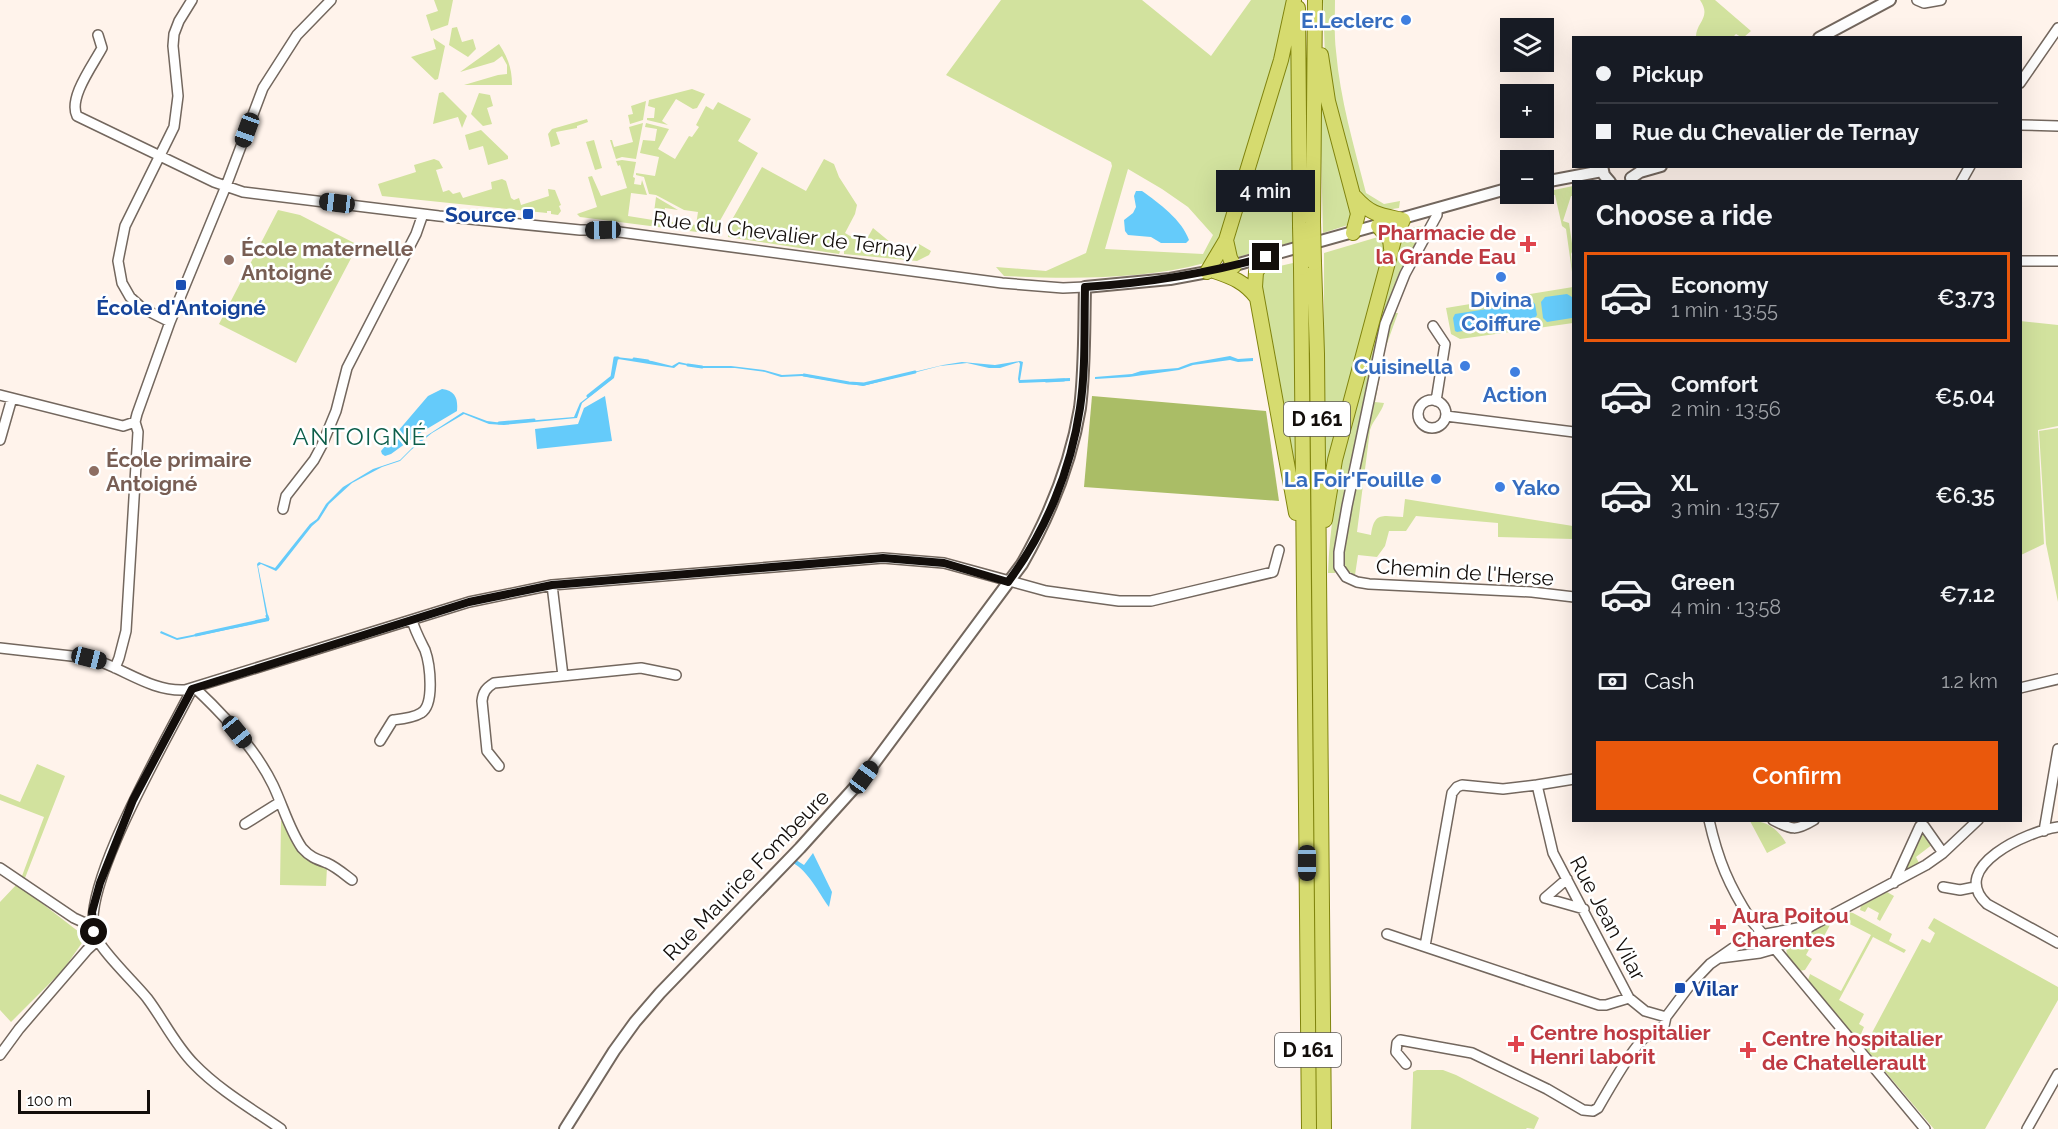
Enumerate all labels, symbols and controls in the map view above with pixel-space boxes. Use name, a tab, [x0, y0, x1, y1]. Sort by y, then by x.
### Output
place label: E.Leclerc	[1301, 8, 1394, 33]
marker: E.Leclerc	[1399, 13, 1413, 27]
map controls	[1500, 18, 1554, 204]
button: layers	[1500, 18, 1554, 72]
text: Pickup	[1632, 61, 1704, 87]
button: +	[1500, 84, 1554, 138]
car	[232, 110, 262, 150]
text: Rue du Chevalier de Ternay	[1632, 119, 1919, 145]
button: −	[1500, 150, 1554, 204]
callout: 4 min	[1216, 170, 1316, 212]
text: 4 min	[1240, 179, 1291, 203]
car	[318, 192, 356, 214]
text: Choose a ride	[1596, 200, 1772, 231]
place label: Source	[445, 202, 516, 227]
street label: Rue du Chevalier de Ternay	[652, 205, 918, 263]
marker: Source	[521, 207, 535, 221]
place label: Pharmacie de la Grande Eau	[1375, 220, 1516, 269]
car	[585, 221, 621, 239]
place label: École maternelle Antoigné	[241, 236, 414, 285]
marker: Pharmacie de la Grande Eau	[1521, 237, 1535, 251]
route end	[1252, 243, 1279, 270]
marker: École maternelle Antoigné	[222, 253, 236, 267]
marker: Divina Coiffure	[1494, 270, 1508, 284]
icon: car	[1599, 270, 1653, 324]
text: Economy	[1671, 272, 1769, 298]
marker: École d'Antoigné	[174, 278, 188, 292]
text: €3.73	[1937, 284, 1995, 310]
place label: Divina Coiffure	[1461, 287, 1541, 336]
place label: École d'Antoigné	[96, 295, 266, 320]
text: 1 min · 13:55	[1671, 298, 1778, 322]
place label: Cuisinella	[1354, 354, 1453, 379]
marker: Cuisinella	[1458, 359, 1472, 373]
marker: Action	[1508, 365, 1522, 379]
icon: car	[1599, 369, 1653, 423]
text: Comfort	[1671, 371, 1758, 397]
place label: Action	[1483, 382, 1547, 407]
text: €5.04	[1935, 383, 1995, 409]
text: 2 min · 13:56	[1671, 397, 1781, 421]
road number: D 161	[1284, 402, 1350, 436]
district label: ANTOIGNÉ	[292, 422, 428, 451]
place label: École primaire Antoigné	[106, 447, 252, 496]
marker: École primaire Antoigné	[87, 464, 101, 478]
place label: La Foir'Fouille	[1284, 467, 1424, 492]
icon: car	[1599, 468, 1653, 522]
text: XL	[1671, 470, 1698, 496]
marker: La Foir'Fouille	[1429, 472, 1443, 486]
place label: Yako	[1512, 475, 1560, 500]
marker: Yako	[1493, 480, 1507, 494]
text: €6.35	[1935, 482, 1995, 508]
text: 3 min · 13:57	[1671, 496, 1780, 520]
street label: Chemin de l'Herse	[1375, 553, 1555, 591]
icon: car	[1599, 567, 1653, 621]
text: Green	[1671, 569, 1735, 595]
text: €7.12	[1940, 581, 1995, 607]
text: 4 min · 13:58	[1671, 595, 1781, 619]
car	[69, 645, 109, 671]
icon: cash	[1596, 665, 1629, 698]
text: Cash	[1644, 668, 1695, 694]
text: 1.2 km	[1941, 669, 1998, 693]
car	[219, 712, 255, 752]
button: Confirm	[1596, 741, 1998, 810]
car	[846, 757, 882, 797]
street label: Rue Maurice Fombeure	[658, 784, 834, 966]
car	[1298, 845, 1316, 881]
street label: Rue Jean Vilar	[1565, 852, 1652, 985]
place label: Aura Poitou Charentes	[1732, 903, 1849, 952]
route start	[80, 918, 107, 945]
marker: Aura Poitou Charentes	[1709, 918, 1727, 936]
place label: Vilar	[1692, 976, 1738, 1001]
marker: Vilar	[1673, 981, 1687, 995]
place label: Centre hospitalier Henri laborit	[1530, 1020, 1711, 1069]
place label: Centre hospitalier de Chatellerault	[1762, 1026, 1943, 1075]
road number: D 161	[1275, 1033, 1341, 1067]
marker: Centre hospitalier Henri laborit	[1507, 1035, 1525, 1053]
marker: Centre hospitalier de Chatellerault	[1739, 1041, 1757, 1059]
scale bar	[18, 1087, 150, 1114]
text: 100 m	[27, 1091, 72, 1110]

